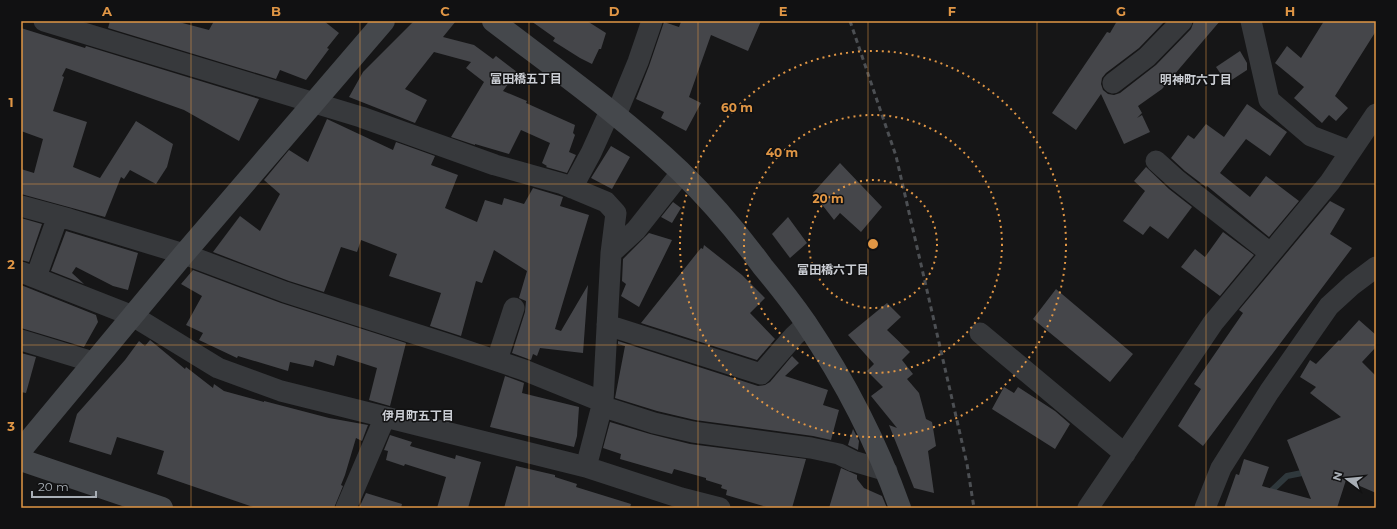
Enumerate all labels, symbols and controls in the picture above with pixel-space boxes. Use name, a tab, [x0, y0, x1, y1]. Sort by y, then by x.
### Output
text: A	[101, 3, 113, 19]
text: B	[271, 3, 281, 19]
text: C	[440, 3, 450, 19]
text: D	[609, 3, 620, 19]
text: E	[779, 3, 788, 19]
text: F	[948, 3, 956, 19]
text: G	[1116, 3, 1126, 19]
text: H	[1285, 3, 1295, 19]
district label: 富田橋五丁目	[490, 71, 562, 86]
district label: 明神町六丁目	[1160, 72, 1232, 87]
text: 1	[8, 94, 14, 110]
text: 60 m	[721, 100, 753, 115]
text: 40 m	[766, 145, 798, 160]
text: 20 m	[812, 191, 844, 206]
centre of rings	[866, 237, 880, 251]
text: 2	[7, 256, 15, 272]
district label: 富田橋六丁目	[797, 262, 869, 277]
district label: 伊月町五丁目	[382, 408, 454, 423]
text: 3	[6, 418, 15, 434]
north arrow	[1327, 459, 1367, 499]
text: N	[1329, 470, 1345, 482]
scale bar	[32, 473, 96, 499]
text: 20 m	[38, 479, 69, 494]

